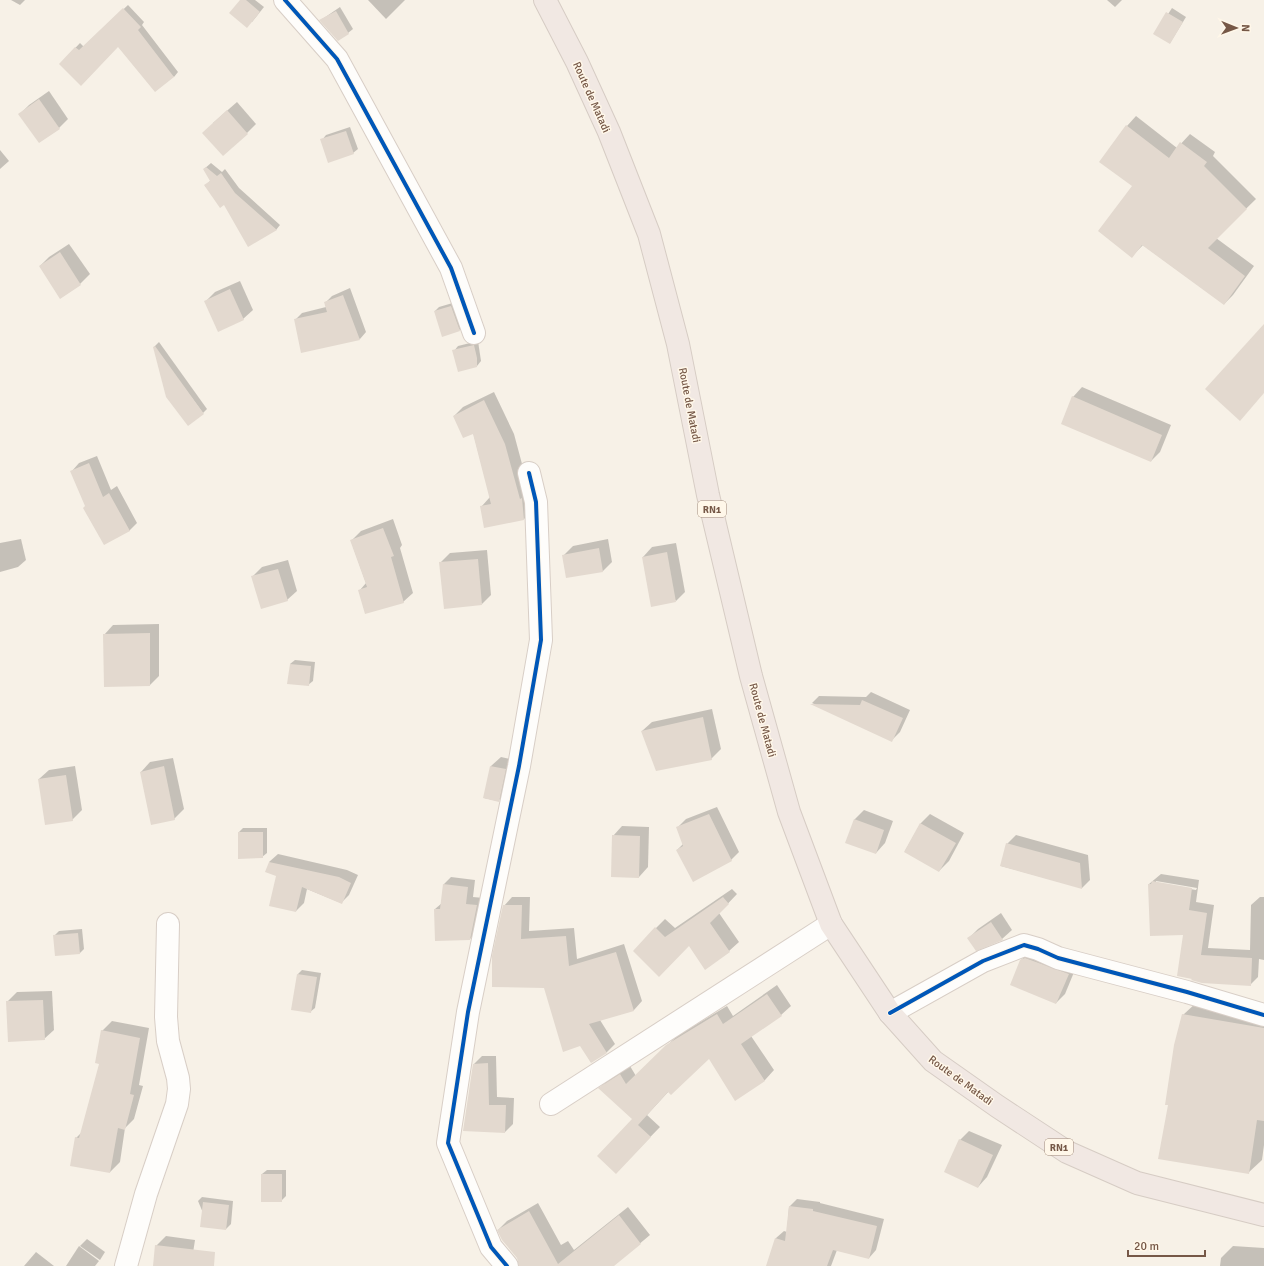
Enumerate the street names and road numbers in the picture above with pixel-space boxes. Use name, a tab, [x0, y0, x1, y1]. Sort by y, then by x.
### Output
street label: Route de Matadi	[570, 60, 613, 135]
street label: Route de Matadi	[676, 366, 703, 444]
road number: RN1	[698, 501, 726, 517]
street label: Route de Matadi	[746, 682, 779, 759]
street label: Route de Matadi	[926, 1053, 995, 1108]
road number: RN1	[1045, 1139, 1073, 1155]

